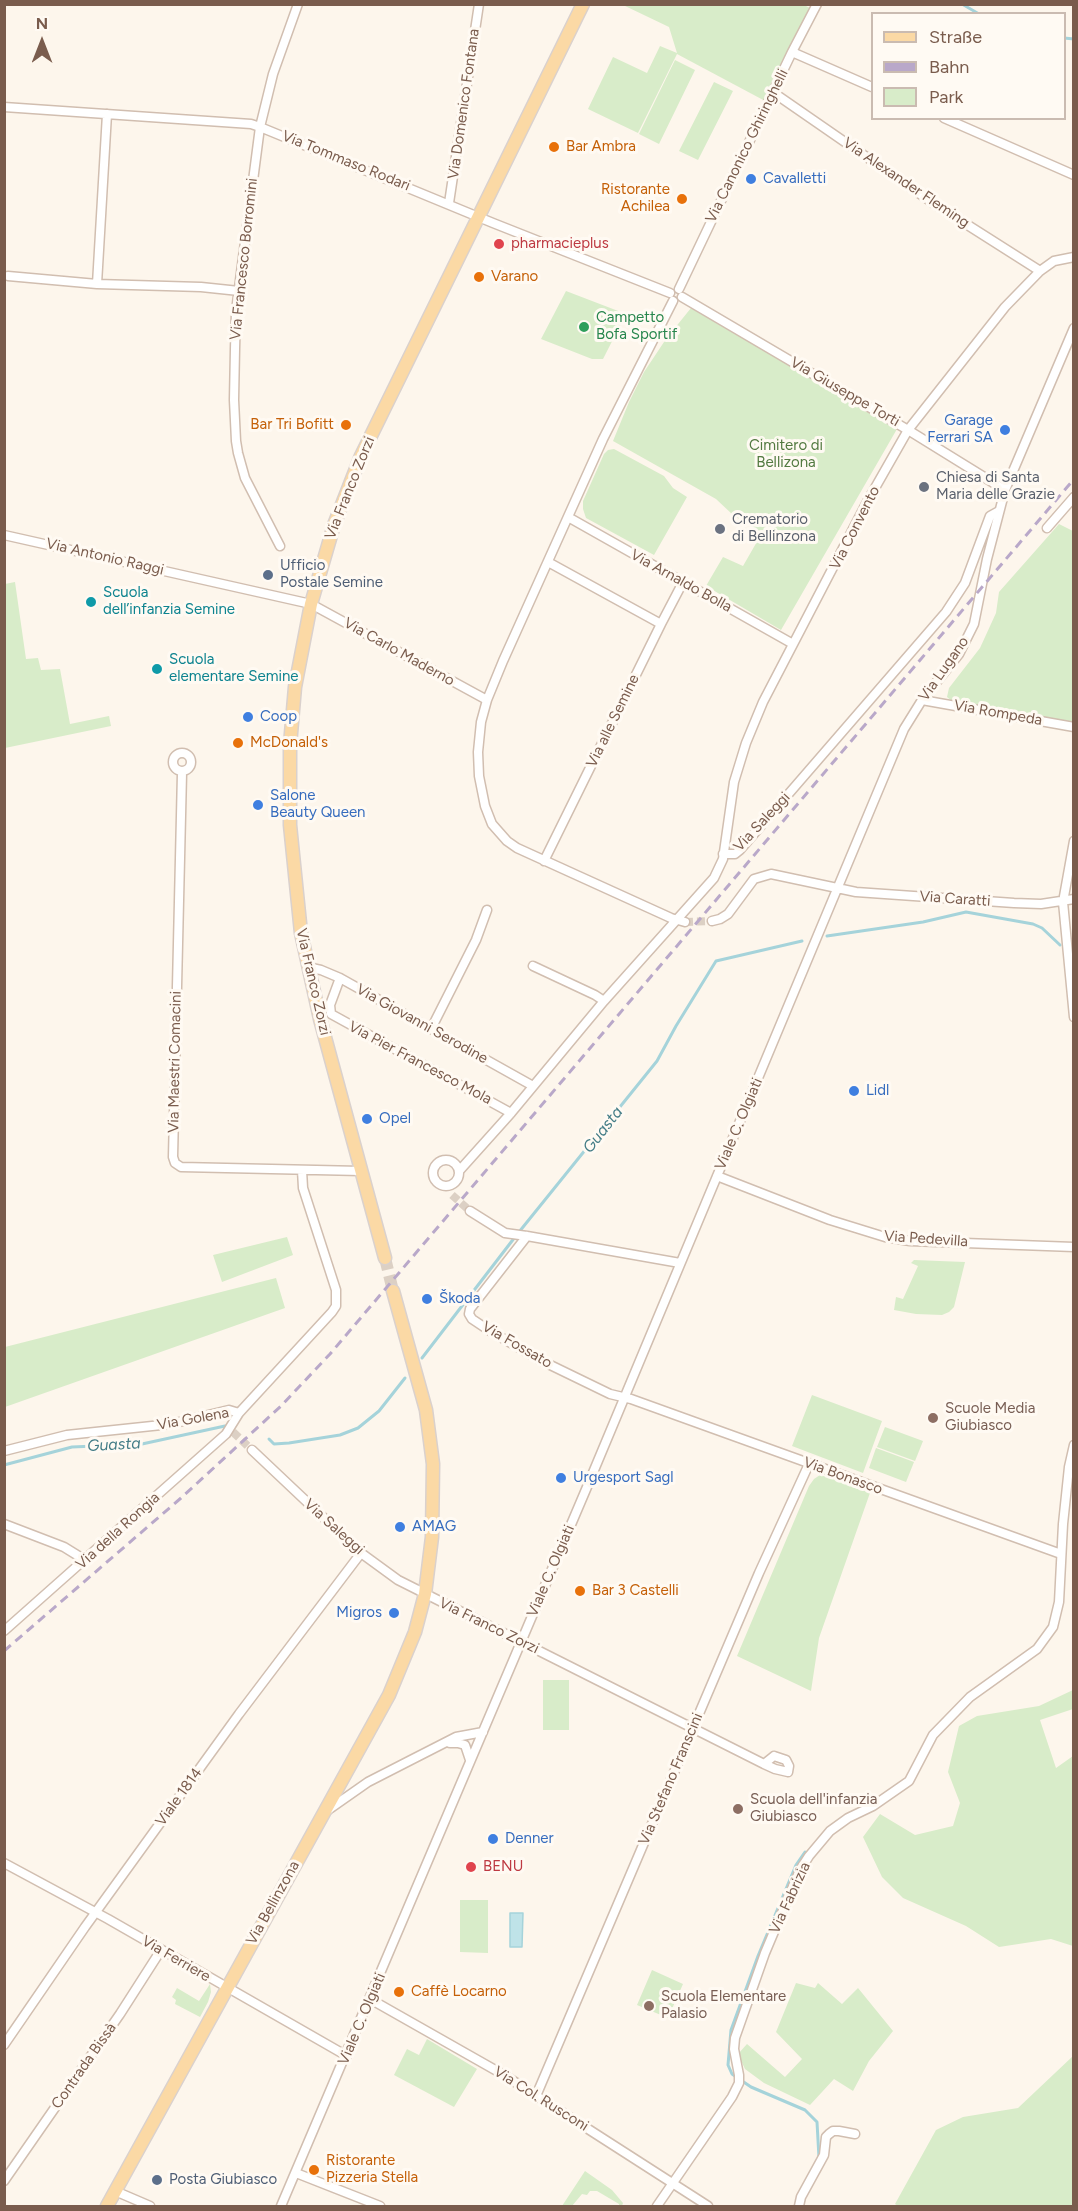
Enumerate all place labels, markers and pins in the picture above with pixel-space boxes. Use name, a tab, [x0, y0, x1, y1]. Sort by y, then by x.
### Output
place label: Bar Ambra	[566, 138, 636, 156]
marker: Bar Ambra	[547, 140, 561, 154]
place label: Cavalletti	[763, 170, 826, 188]
marker: Cavalletti	[744, 172, 758, 186]
place label: Ristorante Achilea	[601, 181, 670, 216]
marker: Ristorante Achilea	[675, 192, 689, 206]
place label: pharmacieplus	[511, 235, 609, 253]
marker: pharmacieplus	[492, 237, 506, 251]
place label: Varano	[491, 268, 538, 286]
marker: Varano	[472, 270, 486, 284]
place label: Campetto Bofa Sportif	[596, 309, 677, 344]
marker: Campetto Bofa Sportif	[577, 320, 591, 334]
place label: Garage Ferrari SA	[927, 412, 993, 447]
place label: Bar Tri Bofitt	[250, 416, 334, 434]
marker: Bar Tri Bofitt	[339, 418, 353, 432]
marker: Garage Ferrari SA	[998, 423, 1012, 437]
place label: Chiesa di Santa Maria delle Grazie	[936, 469, 1055, 504]
marker: Chiesa di Santa Maria delle Grazie	[917, 480, 931, 494]
place label: Crematorio di Bellinzona	[732, 511, 816, 546]
marker: Crematorio di Bellinzona	[713, 522, 727, 536]
place label: Ufficio Postale Semine	[280, 557, 383, 592]
marker: Ufficio Postale Semine	[261, 568, 275, 582]
place label: Scuola dell’infanzia Semine	[103, 584, 235, 619]
marker: Scuola dell’infanzia Semine	[84, 595, 98, 609]
place label: Scuola elementare Semine	[169, 651, 298, 686]
marker: Scuola elementare Semine	[150, 662, 164, 676]
place label: Coop	[260, 708, 297, 726]
marker: Coop	[241, 710, 255, 724]
place label: McDonald's	[250, 734, 328, 752]
marker: McDonald's	[231, 736, 245, 750]
place label: Salone Beauty Queen	[270, 787, 365, 822]
marker: Salone Beauty Queen	[251, 798, 265, 812]
place label: Lidl	[866, 1082, 889, 1100]
marker: Lidl	[847, 1084, 861, 1098]
place label: Opel	[379, 1110, 411, 1128]
marker: Opel	[360, 1112, 374, 1126]
place label: Škoda	[439, 1290, 480, 1308]
marker: Škoda	[420, 1292, 434, 1306]
place label: Scuole Media Giubiasco	[945, 1400, 1035, 1435]
marker: Scuole Media Giubiasco	[926, 1411, 940, 1425]
place label: Urgesport Sagl	[573, 1469, 674, 1487]
marker: Urgesport Sagl	[554, 1471, 568, 1485]
place label: AMAG	[412, 1518, 456, 1536]
marker: AMAG	[393, 1520, 407, 1534]
place label: Bar 3 Castelli	[592, 1582, 679, 1600]
marker: Bar 3 Castelli	[573, 1584, 587, 1598]
place label: Migros	[336, 1604, 382, 1622]
marker: Migros	[387, 1606, 401, 1620]
place label: Scuola dell'infanzia Giubiasco	[750, 1791, 877, 1826]
marker: Scuola dell'infanzia Giubiasco	[731, 1802, 745, 1816]
place label: Denner	[505, 1830, 554, 1848]
marker: Denner	[486, 1832, 500, 1846]
place label: BENU	[483, 1858, 523, 1876]
marker: BENU	[464, 1860, 478, 1874]
place label: Caffè Locarno	[411, 1983, 507, 2001]
marker: Caffè Locarno	[392, 1985, 406, 1999]
place label: Scuola Elementare Palasio	[661, 1988, 786, 2023]
marker: Scuola Elementare Palasio	[642, 1999, 656, 2013]
place label: Ristorante Pizzeria Stella	[326, 2152, 418, 2187]
marker: Ristorante Pizzeria Stella	[307, 2163, 321, 2177]
place label: Posta Giubiasco	[169, 2171, 277, 2189]
marker: Posta Giubiasco	[150, 2173, 164, 2187]

